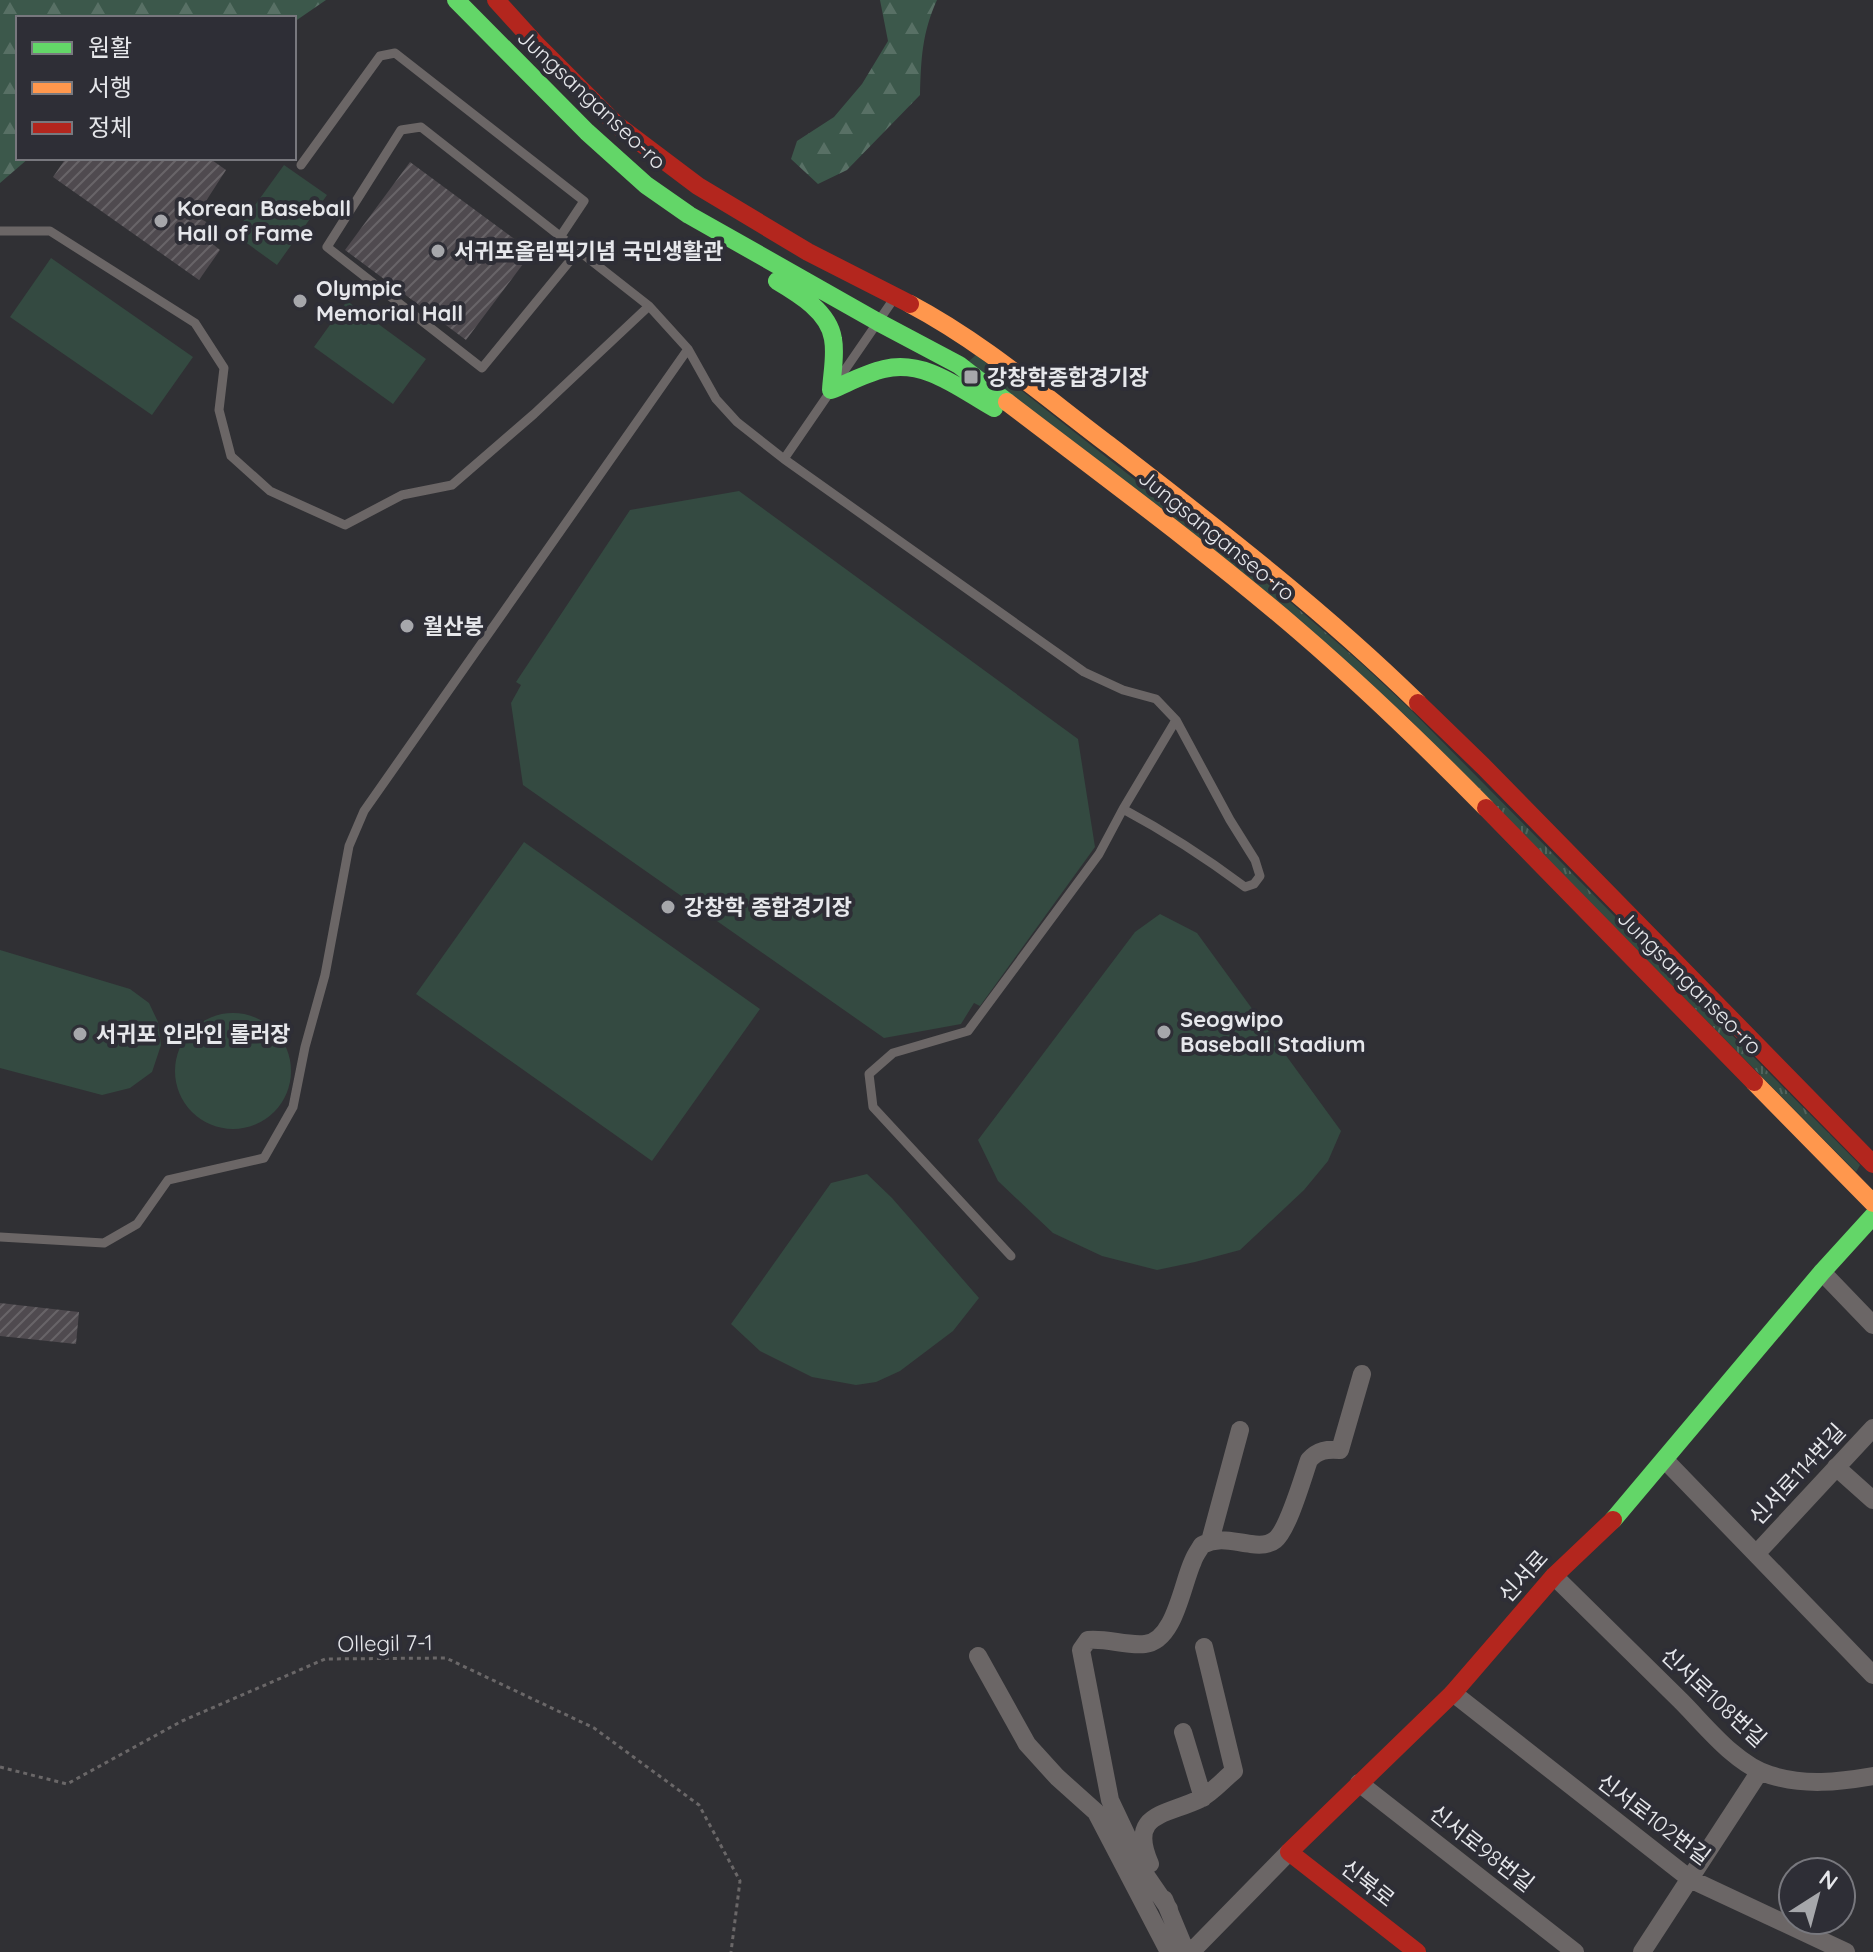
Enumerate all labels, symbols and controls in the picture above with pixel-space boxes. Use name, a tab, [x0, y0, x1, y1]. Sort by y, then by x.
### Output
legend	[16, 16, 296, 160]
street label: Jungsanganseo-ro	[512, 23, 672, 175]
text: 원활	[88, 32, 132, 62]
text: 서행	[88, 72, 132, 102]
text: 정체	[88, 112, 132, 142]
place label: Korean Baseball Hall of Fame	[177, 194, 351, 247]
marker: Korean Baseball Hall of Fame	[152, 212, 170, 230]
place label: 서귀포올림픽기념 국민생활관	[454, 237, 723, 265]
marker: 서귀포올림픽기념 국민생활관	[429, 242, 447, 260]
place label: Olympic Memorial Hall	[316, 274, 463, 327]
marker: Olympic Memorial Hall	[291, 292, 309, 310]
place label: 강창학종합경기장	[987, 363, 1149, 391]
marker: 강창학종합경기장	[962, 368, 980, 386]
street label: Jungsanganseo-ro	[1133, 463, 1301, 607]
place label: 월산봉	[423, 612, 484, 640]
marker: 월산봉	[398, 617, 416, 635]
place label: 강창학 종합경기장	[684, 893, 852, 921]
marker: 강창학 종합경기장	[659, 898, 677, 916]
street label: Jungsanganseo-ro	[1612, 904, 1768, 1060]
place label: Seogwipo Baseball Stadium	[1180, 1005, 1366, 1058]
place label: 서귀포 인라인 롤러장	[96, 1020, 290, 1048]
marker: Seogwipo Baseball Stadium	[1155, 1023, 1173, 1041]
marker: 서귀포 인라인 롤러장	[71, 1025, 89, 1043]
street label: 신서로114번길	[1743, 1417, 1851, 1531]
street label: 신서로	[1492, 1544, 1554, 1608]
street label: Ollegil 7-1	[337, 1628, 433, 1658]
street label: 신서로108번길	[1655, 1641, 1773, 1753]
street label: 신서로102번길	[1592, 1767, 1716, 1871]
street label: 신서로98번길	[1424, 1798, 1540, 1898]
street label: 신북로	[1335, 1853, 1401, 1913]
north arrow	[1777, 1856, 1857, 1936]
text: N	[1814, 1864, 1844, 1896]

